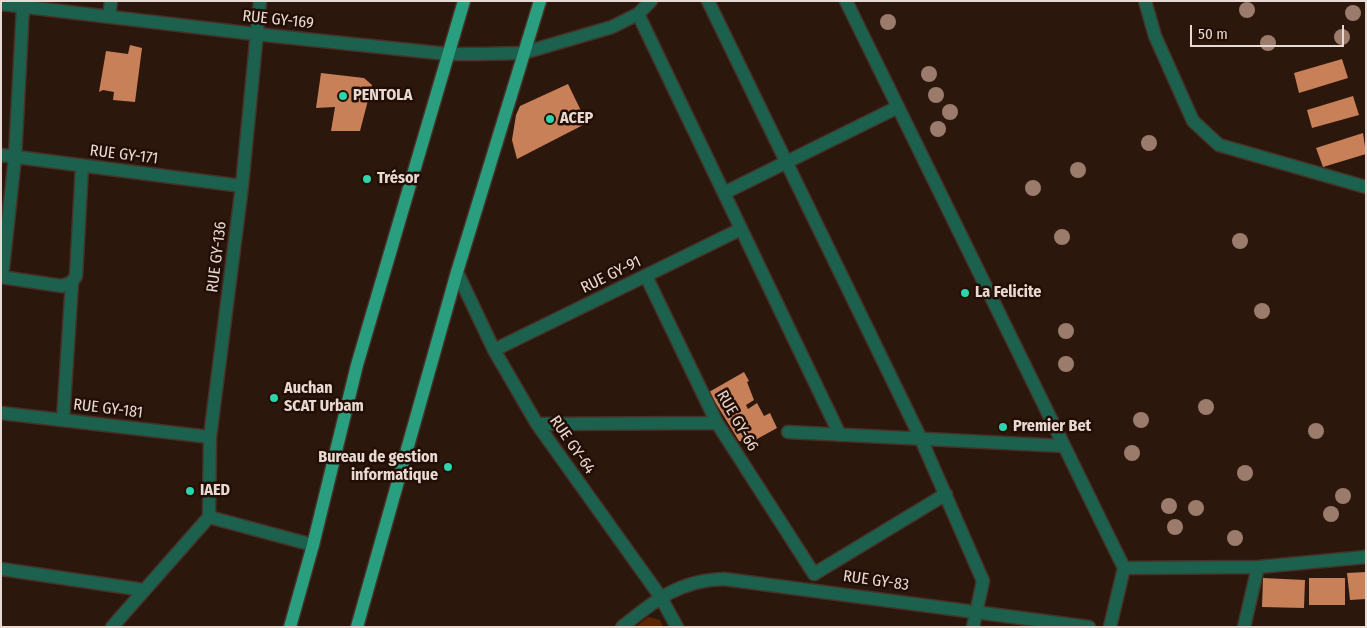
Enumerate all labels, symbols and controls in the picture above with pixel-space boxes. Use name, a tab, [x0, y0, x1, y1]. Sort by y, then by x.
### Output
street label: RUE GY-169	[241, 7, 315, 33]
scale bar	[1192, 15, 1346, 47]
text: 50 m	[1198, 25, 1228, 43]
place label: PENTOLA	[353, 86, 412, 106]
marker: PENTOLA	[337, 90, 349, 102]
place label: ACEP	[560, 109, 593, 129]
marker: ACEP	[544, 113, 556, 125]
street label: RUE GY-171	[89, 141, 159, 169]
place label: Trésor	[377, 169, 419, 189]
marker: Trésor	[361, 173, 373, 185]
street label: RUE GY-136	[203, 220, 231, 294]
street label: RUE GY-91	[578, 252, 644, 298]
place label: La Felicite	[975, 283, 1041, 303]
marker: La Felicite	[959, 287, 971, 299]
place label: Auchan SCAT Urbam	[284, 379, 364, 417]
street label: RUE GY-66	[712, 387, 762, 455]
marker: Auchan SCAT Urbam	[268, 392, 280, 404]
street label: RUE GY-181	[72, 395, 144, 423]
street label: RUE GY-64	[545, 412, 599, 478]
place label: Premier Bet	[1013, 417, 1091, 437]
marker: Premier Bet	[997, 421, 1009, 433]
place label: Bureau de gestion informatique	[318, 448, 438, 486]
marker: Bureau de gestion informatique	[442, 461, 454, 473]
place label: IAED	[200, 481, 230, 501]
marker: IAED	[184, 485, 196, 497]
street label: RUE GY-83	[842, 567, 910, 595]

